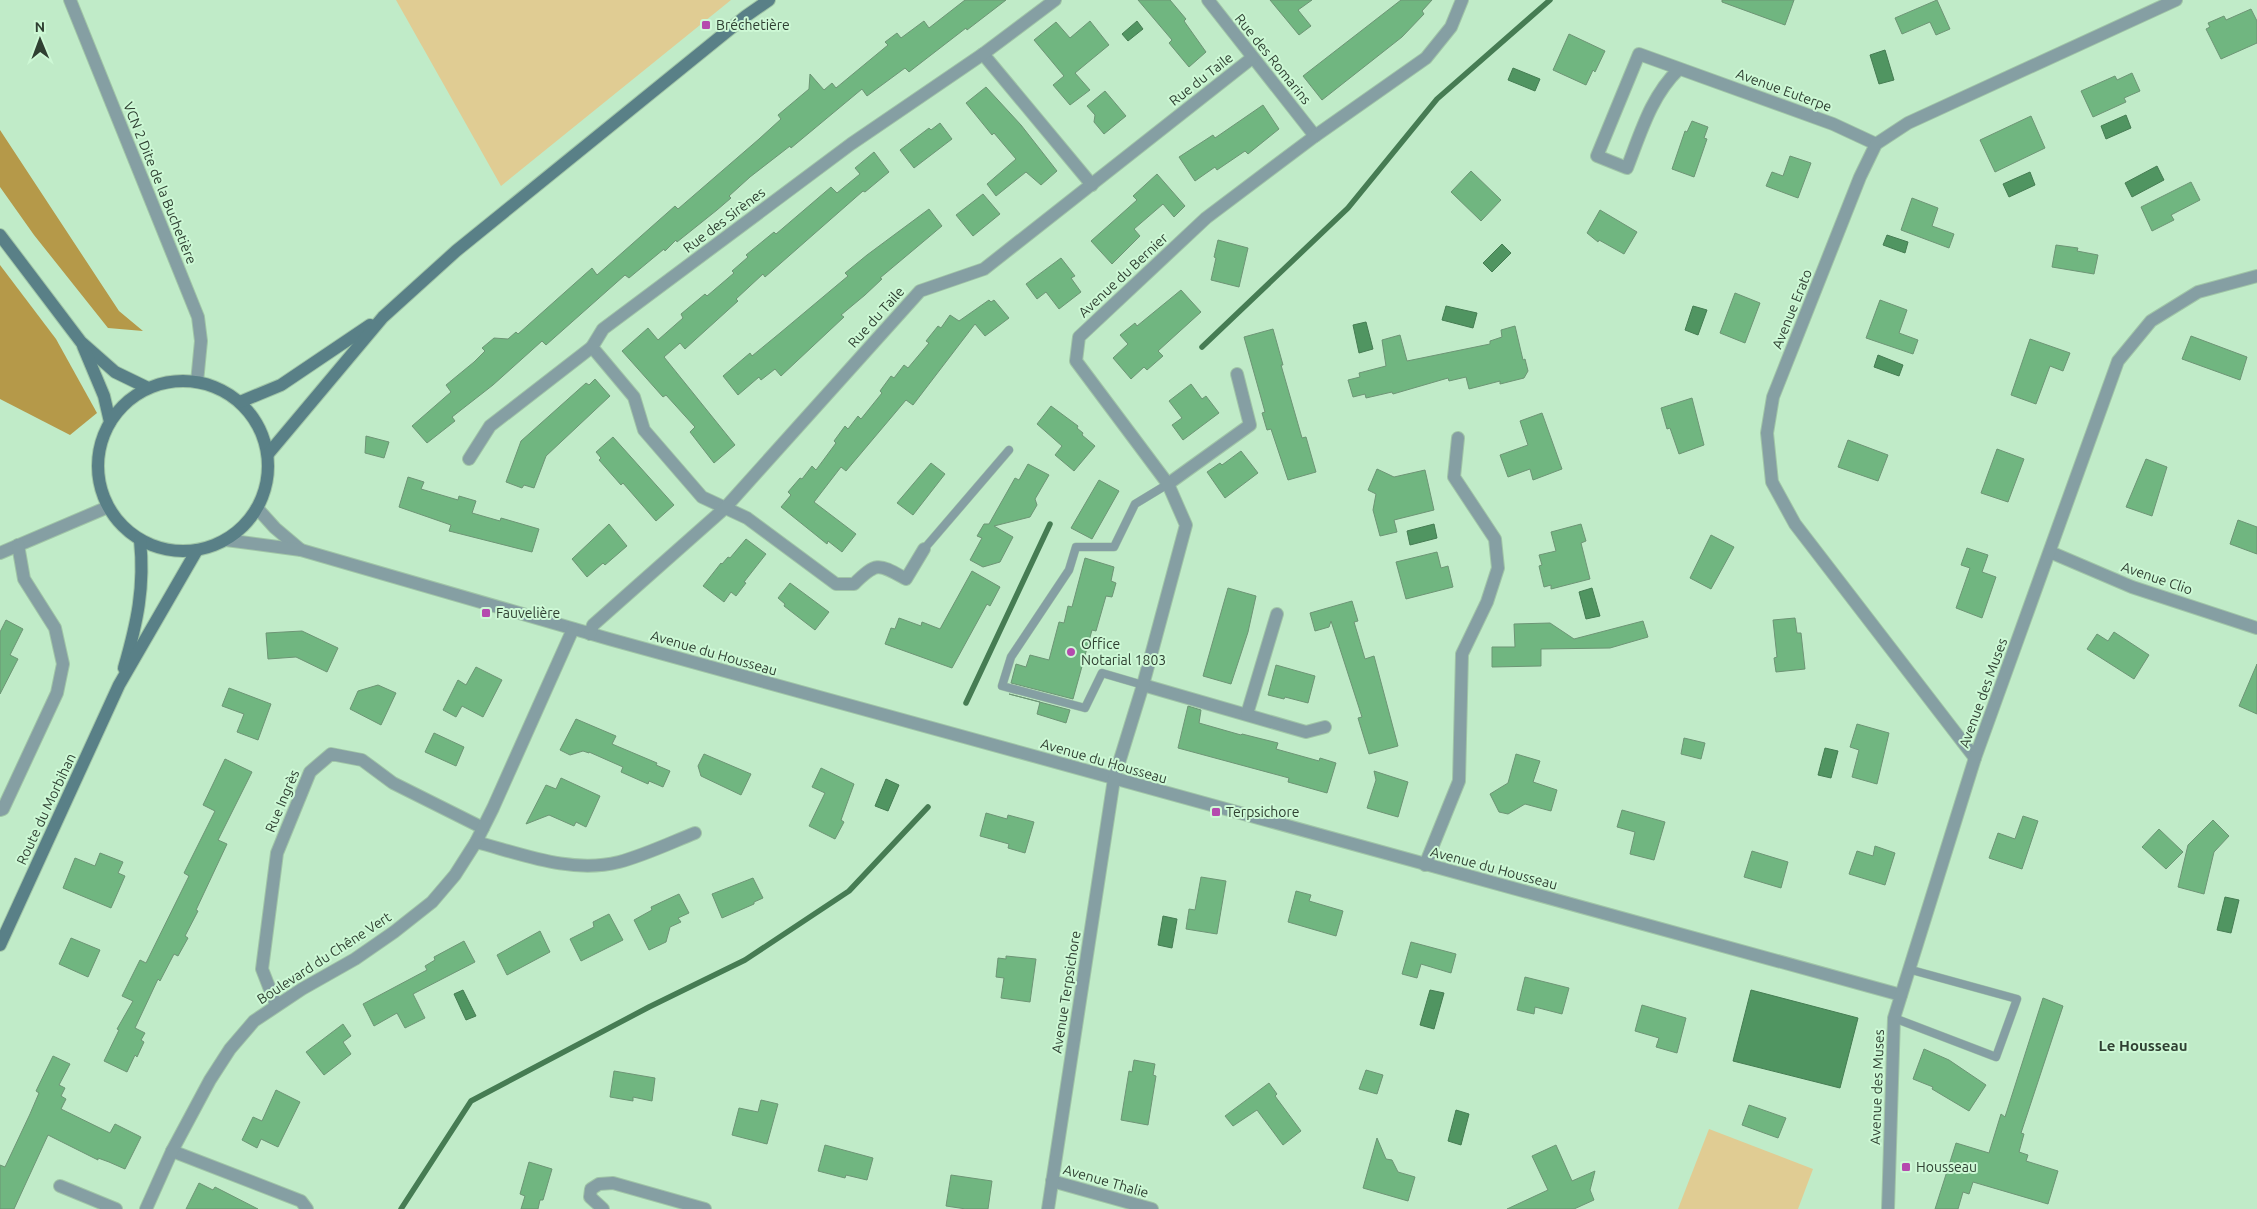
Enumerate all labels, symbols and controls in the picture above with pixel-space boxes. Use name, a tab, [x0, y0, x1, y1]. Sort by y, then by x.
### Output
street label: Rue des Romarins	[1232, 11, 1314, 107]
north arrow	[15, 15, 65, 65]
place label: Bréchetière	[716, 17, 790, 33]
text: N	[34, 19, 45, 35]
marker: Bréchetière	[700, 19, 712, 31]
street label: Rue du Taile	[1166, 49, 1236, 109]
street label: Avenue Euterpe	[1734, 65, 1834, 115]
street label: VCN 2 Dite de la Buchetière	[120, 100, 200, 266]
street label: Rue des Sirènes	[680, 184, 768, 256]
street label: Avenue du Bernier	[1075, 229, 1171, 320]
street label: Avenue Erato	[1769, 267, 1815, 351]
street label: Rue du Taile	[845, 283, 907, 351]
street label: Avenue Clio	[2119, 558, 2195, 598]
place label: Fauvelière	[496, 605, 560, 621]
marker: Fauvelière	[480, 607, 492, 619]
street label: Avenue du Housseau	[649, 627, 779, 679]
place label: Office Notarial 1803	[1081, 636, 1166, 668]
street label: Avenue des Muses	[1956, 636, 2010, 750]
marker: Office Notarial 1803	[1065, 646, 1077, 658]
street label: Avenue du Housseau	[1039, 735, 1169, 787]
street label: Route du Morbihan	[13, 751, 79, 867]
street label: Rue Ingrès	[262, 767, 302, 835]
place label: Terpsichore	[1226, 804, 1300, 820]
marker: Terpsichore	[1210, 806, 1222, 818]
street label: Avenue du Housseau	[1429, 843, 1559, 893]
street label: Boulevard du Chêne Vert	[254, 908, 394, 1007]
street label: Avenue Terpsichore	[1048, 930, 1084, 1054]
street label: Avenue des Muses	[1867, 1029, 1887, 1145]
district label: Le Housseau	[2099, 1037, 2187, 1054]
place label: Housseau	[1916, 1159, 1977, 1175]
street label: Avenue Thalie	[1061, 1161, 1151, 1201]
marker: Housseau	[1900, 1161, 1912, 1173]

